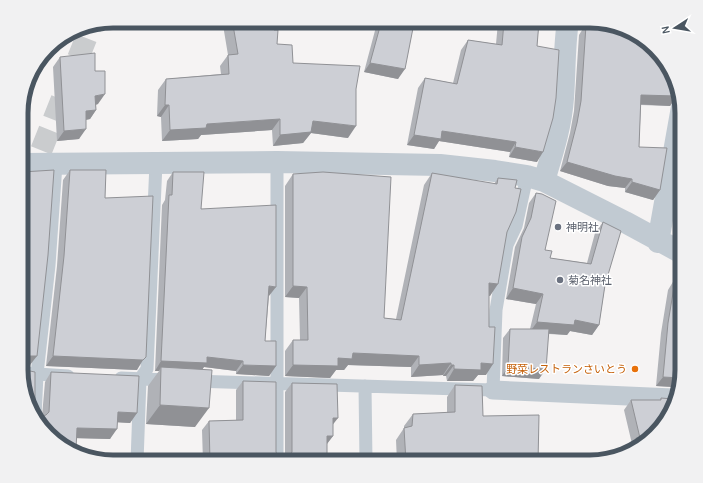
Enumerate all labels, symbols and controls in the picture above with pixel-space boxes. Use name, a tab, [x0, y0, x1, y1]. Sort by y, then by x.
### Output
north arrow	[655, 8, 695, 48]
text: N	[659, 25, 673, 35]
place label: 神明社	[566, 221, 599, 234]
marker: 神明社	[553, 222, 563, 232]
place label: 菊名神社	[568, 274, 612, 287]
marker: 菊名神社	[555, 275, 565, 285]
place label: 野菜レストランさいとう	[506, 363, 627, 376]
marker: 野菜レストランさいとう	[630, 364, 640, 374]

